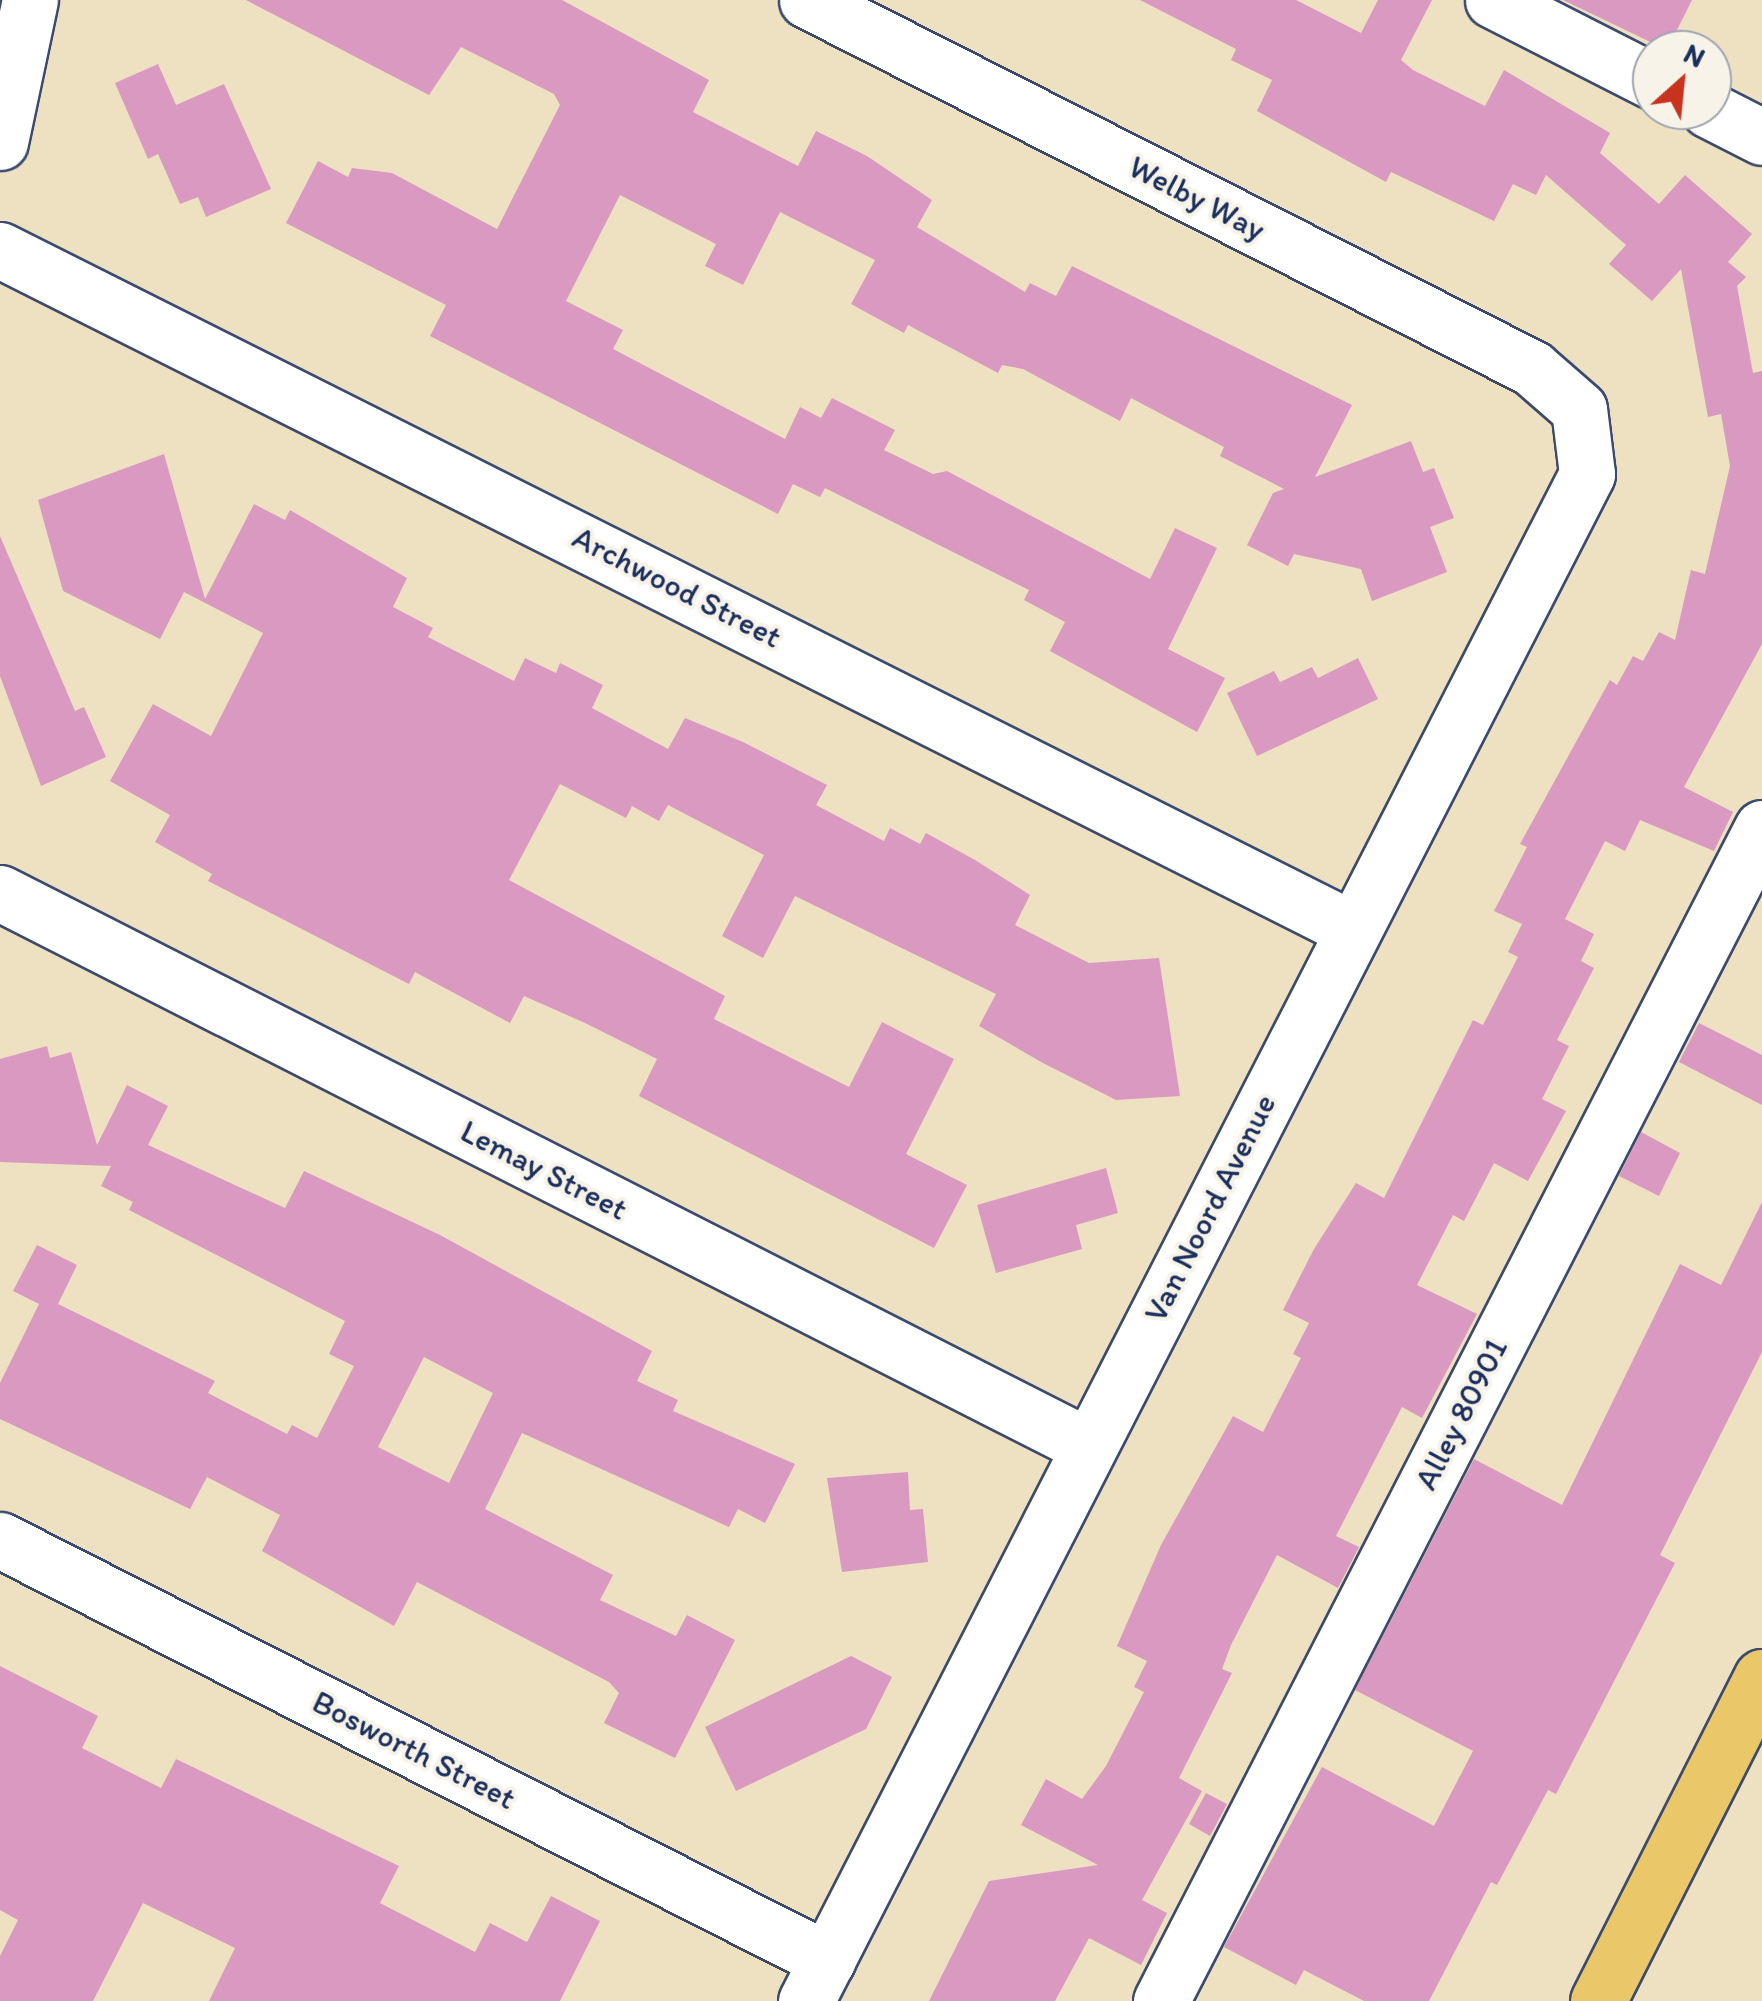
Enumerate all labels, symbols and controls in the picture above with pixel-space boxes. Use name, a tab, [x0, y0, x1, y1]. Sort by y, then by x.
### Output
north arrow	[1632, 30, 1732, 130]
text: N	[1679, 36, 1711, 74]
street label: Welby Way	[1123, 147, 1271, 249]
street label: Archwood Street	[567, 518, 787, 656]
street label: Van Noord Avenue	[1136, 1088, 1284, 1328]
street label: Lemay Street	[455, 1112, 633, 1228]
street label: Alley 80901	[1406, 1332, 1516, 1496]
street label: Bosworth Street	[306, 1682, 522, 1818]

